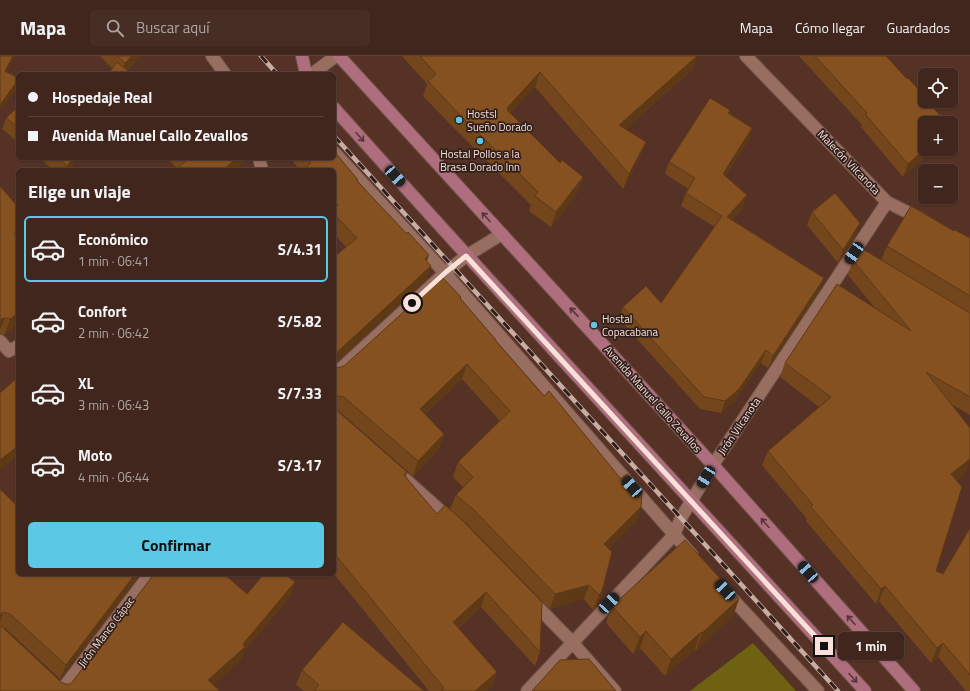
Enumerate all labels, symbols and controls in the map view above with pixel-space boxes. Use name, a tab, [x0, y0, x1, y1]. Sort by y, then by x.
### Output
search box	[90, 10, 370, 46]
text: Mapa	[20, 13, 66, 42]
text: Buscar aquí	[136, 16, 209, 39]
icon: search	[104, 17, 126, 39]
text: Mapa	[740, 17, 773, 38]
text: Cómo llegar	[795, 17, 865, 38]
text: Guardados	[887, 17, 950, 38]
map controls	[918, 68, 958, 204]
button: locate	[918, 68, 958, 108]
text: Hospedaje Real	[52, 86, 152, 109]
place label: Hostsl Sueño Dorado	[467, 106, 533, 135]
marker: Hostsl Sueño Dorado	[454, 115, 464, 125]
button: +	[918, 116, 958, 156]
text: Avenida Manuel Callo Zevallos	[52, 124, 248, 147]
street label: Malecón Vilcanota	[814, 126, 884, 198]
one-way arrow	[355, 132, 365, 142]
marker: Hostal Pollos a la Brasa Dorado Inn	[475, 136, 485, 146]
place label: Hostal Pollos a la Brasa Dorado Inn	[440, 146, 520, 175]
car	[383, 163, 407, 189]
button: −	[918, 164, 958, 204]
text: Elige un viaje	[28, 178, 131, 205]
one-way arrow	[482, 212, 491, 222]
text: Económico	[78, 228, 148, 251]
icon: car	[30, 231, 66, 267]
text: S/4.31	[278, 238, 322, 261]
car	[842, 240, 866, 266]
text: 1 min · 06:41	[78, 251, 149, 271]
route start	[403, 294, 421, 312]
text: Confort	[78, 300, 127, 323]
icon: car	[30, 303, 66, 339]
one-way arrow	[569, 307, 579, 317]
text: S/5.82	[278, 310, 322, 333]
place label: Hostal Copacabana	[602, 311, 659, 340]
marker: Hostal Copacabana	[589, 320, 599, 330]
text: 2 min · 06:42	[78, 323, 149, 343]
street label: Avenida Manuel Callo Zevallos	[601, 342, 705, 456]
text: XL	[78, 372, 94, 395]
icon: car	[30, 375, 66, 411]
text: S/7.33	[278, 382, 322, 405]
street label: Jirón Vilcanota	[714, 394, 764, 458]
text: 3 min · 06:43	[78, 395, 149, 415]
text: Moto	[78, 444, 112, 467]
icon: car	[30, 447, 66, 483]
text: S/3.17	[278, 454, 322, 477]
car	[695, 464, 717, 490]
text: 4 min · 06:44	[78, 467, 149, 487]
car	[620, 474, 644, 500]
one-way arrow	[760, 518, 769, 528]
button: Confirmar	[28, 522, 324, 568]
car	[796, 559, 820, 585]
car	[712, 577, 738, 603]
car	[596, 590, 622, 616]
street label: Jirón Manco Cápac	[74, 593, 138, 671]
one-way arrow	[846, 615, 856, 625]
callout: 1 min	[838, 632, 904, 660]
text: 1 min	[855, 636, 887, 656]
route end	[815, 637, 833, 655]
one-way arrow	[848, 673, 858, 683]

